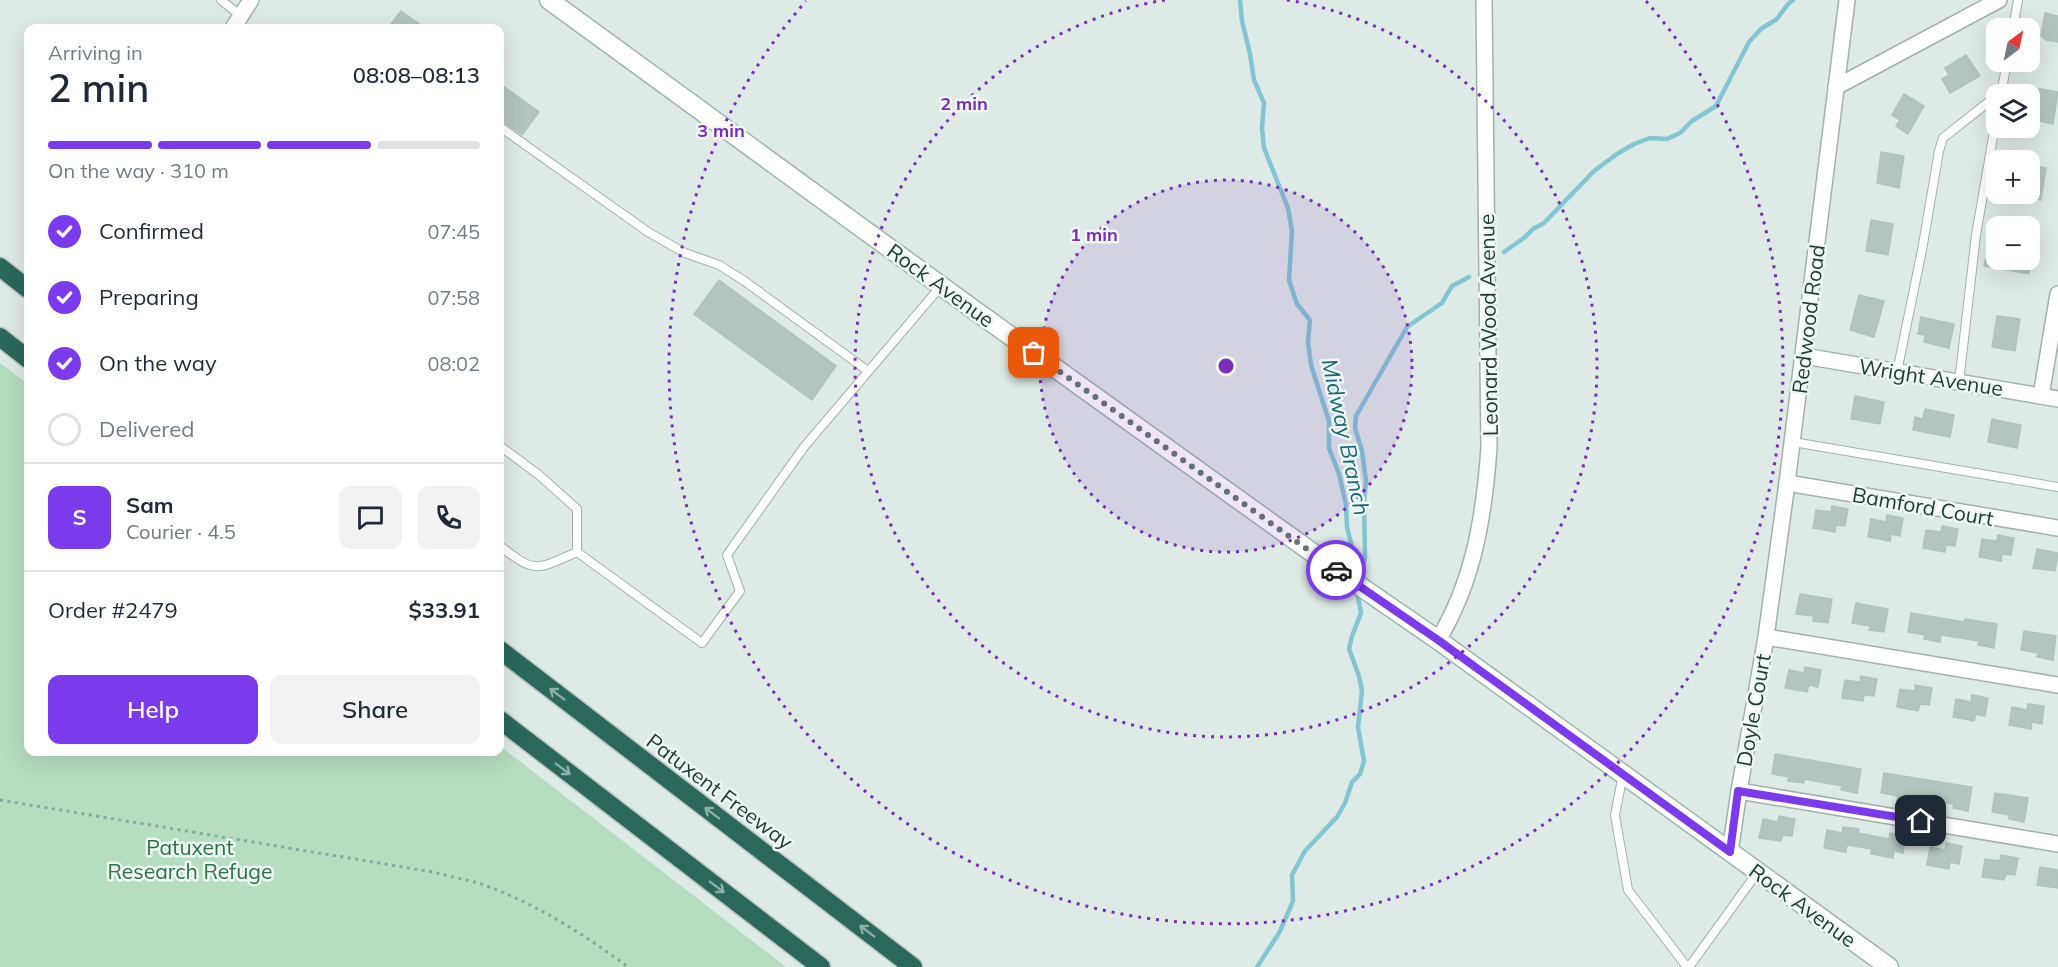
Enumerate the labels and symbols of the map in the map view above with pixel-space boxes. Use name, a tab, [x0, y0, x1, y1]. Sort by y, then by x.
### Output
north arrow	[1986, 18, 2040, 72]
text: 2 min	[940, 92, 988, 115]
text: 3 min	[697, 119, 745, 142]
street label: Leonard Wood Avenue	[1473, 214, 1503, 436]
text: 1 min	[1070, 223, 1118, 246]
street label: Rock Avenue	[882, 237, 1000, 333]
street label: Redwood Road	[1786, 243, 1830, 395]
pin	[1008, 327, 1059, 378]
street label: Wright Avenue	[1857, 353, 2005, 401]
centre of rings	[1216, 356, 1236, 376]
water label: Midway Branch	[1316, 356, 1376, 518]
street label: Bamford Court	[1850, 481, 1996, 531]
courier	[1306, 540, 1366, 600]
street label: Doyle Court	[1730, 652, 1776, 768]
one-way arrow	[550, 688, 566, 700]
street label: Patuxent Freeway	[642, 728, 798, 854]
one-way arrow	[554, 762, 570, 775]
pin	[1895, 795, 1946, 846]
one-way arrow	[704, 806, 720, 819]
park label: Patuxent Research Refuge	[108, 834, 272, 884]
street label: Rock Avenue	[1744, 857, 1862, 953]
one-way arrow	[709, 881, 725, 894]
one-way arrow	[859, 925, 875, 938]

